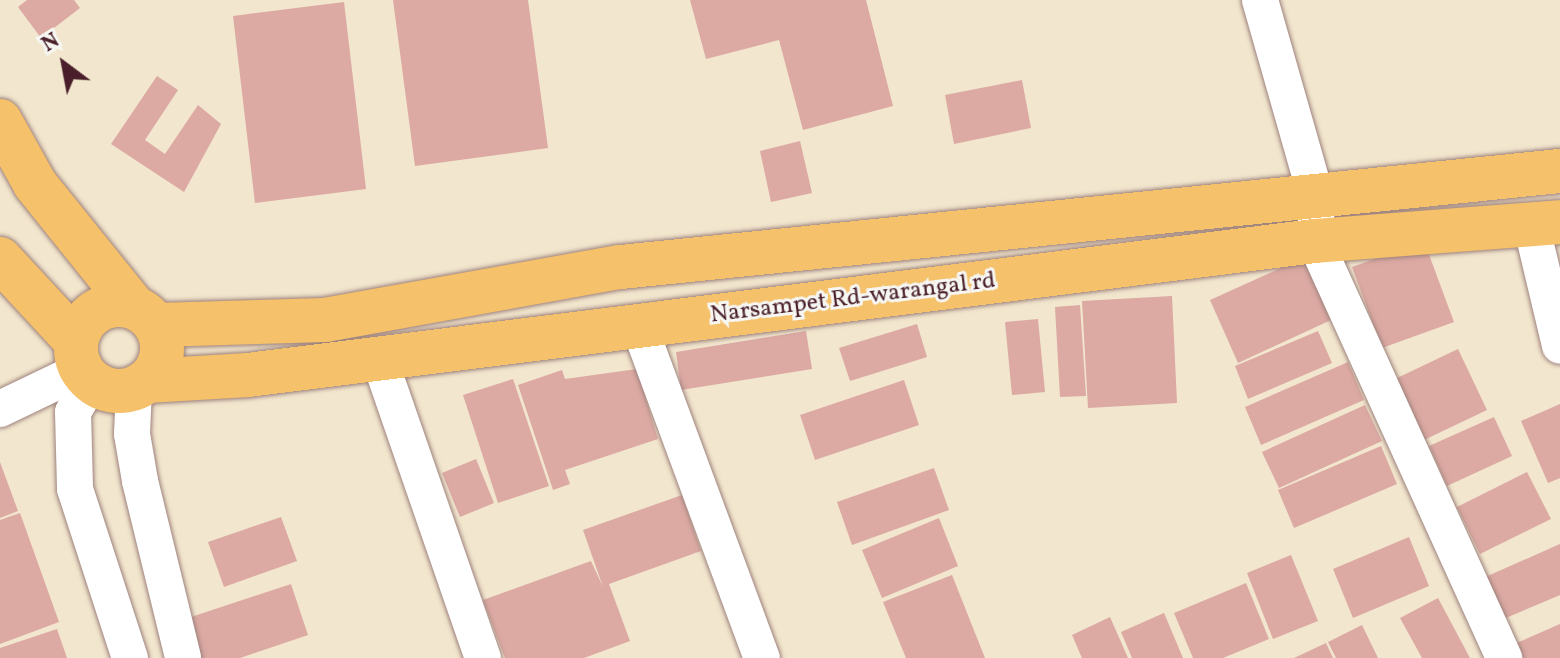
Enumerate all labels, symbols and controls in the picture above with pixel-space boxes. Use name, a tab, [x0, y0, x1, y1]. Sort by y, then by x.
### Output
north arrow	[24, 24, 104, 104]
text: N	[36, 26, 66, 61]
street label: Narsampet Rd-warangal rd	[709, 267, 997, 331]

